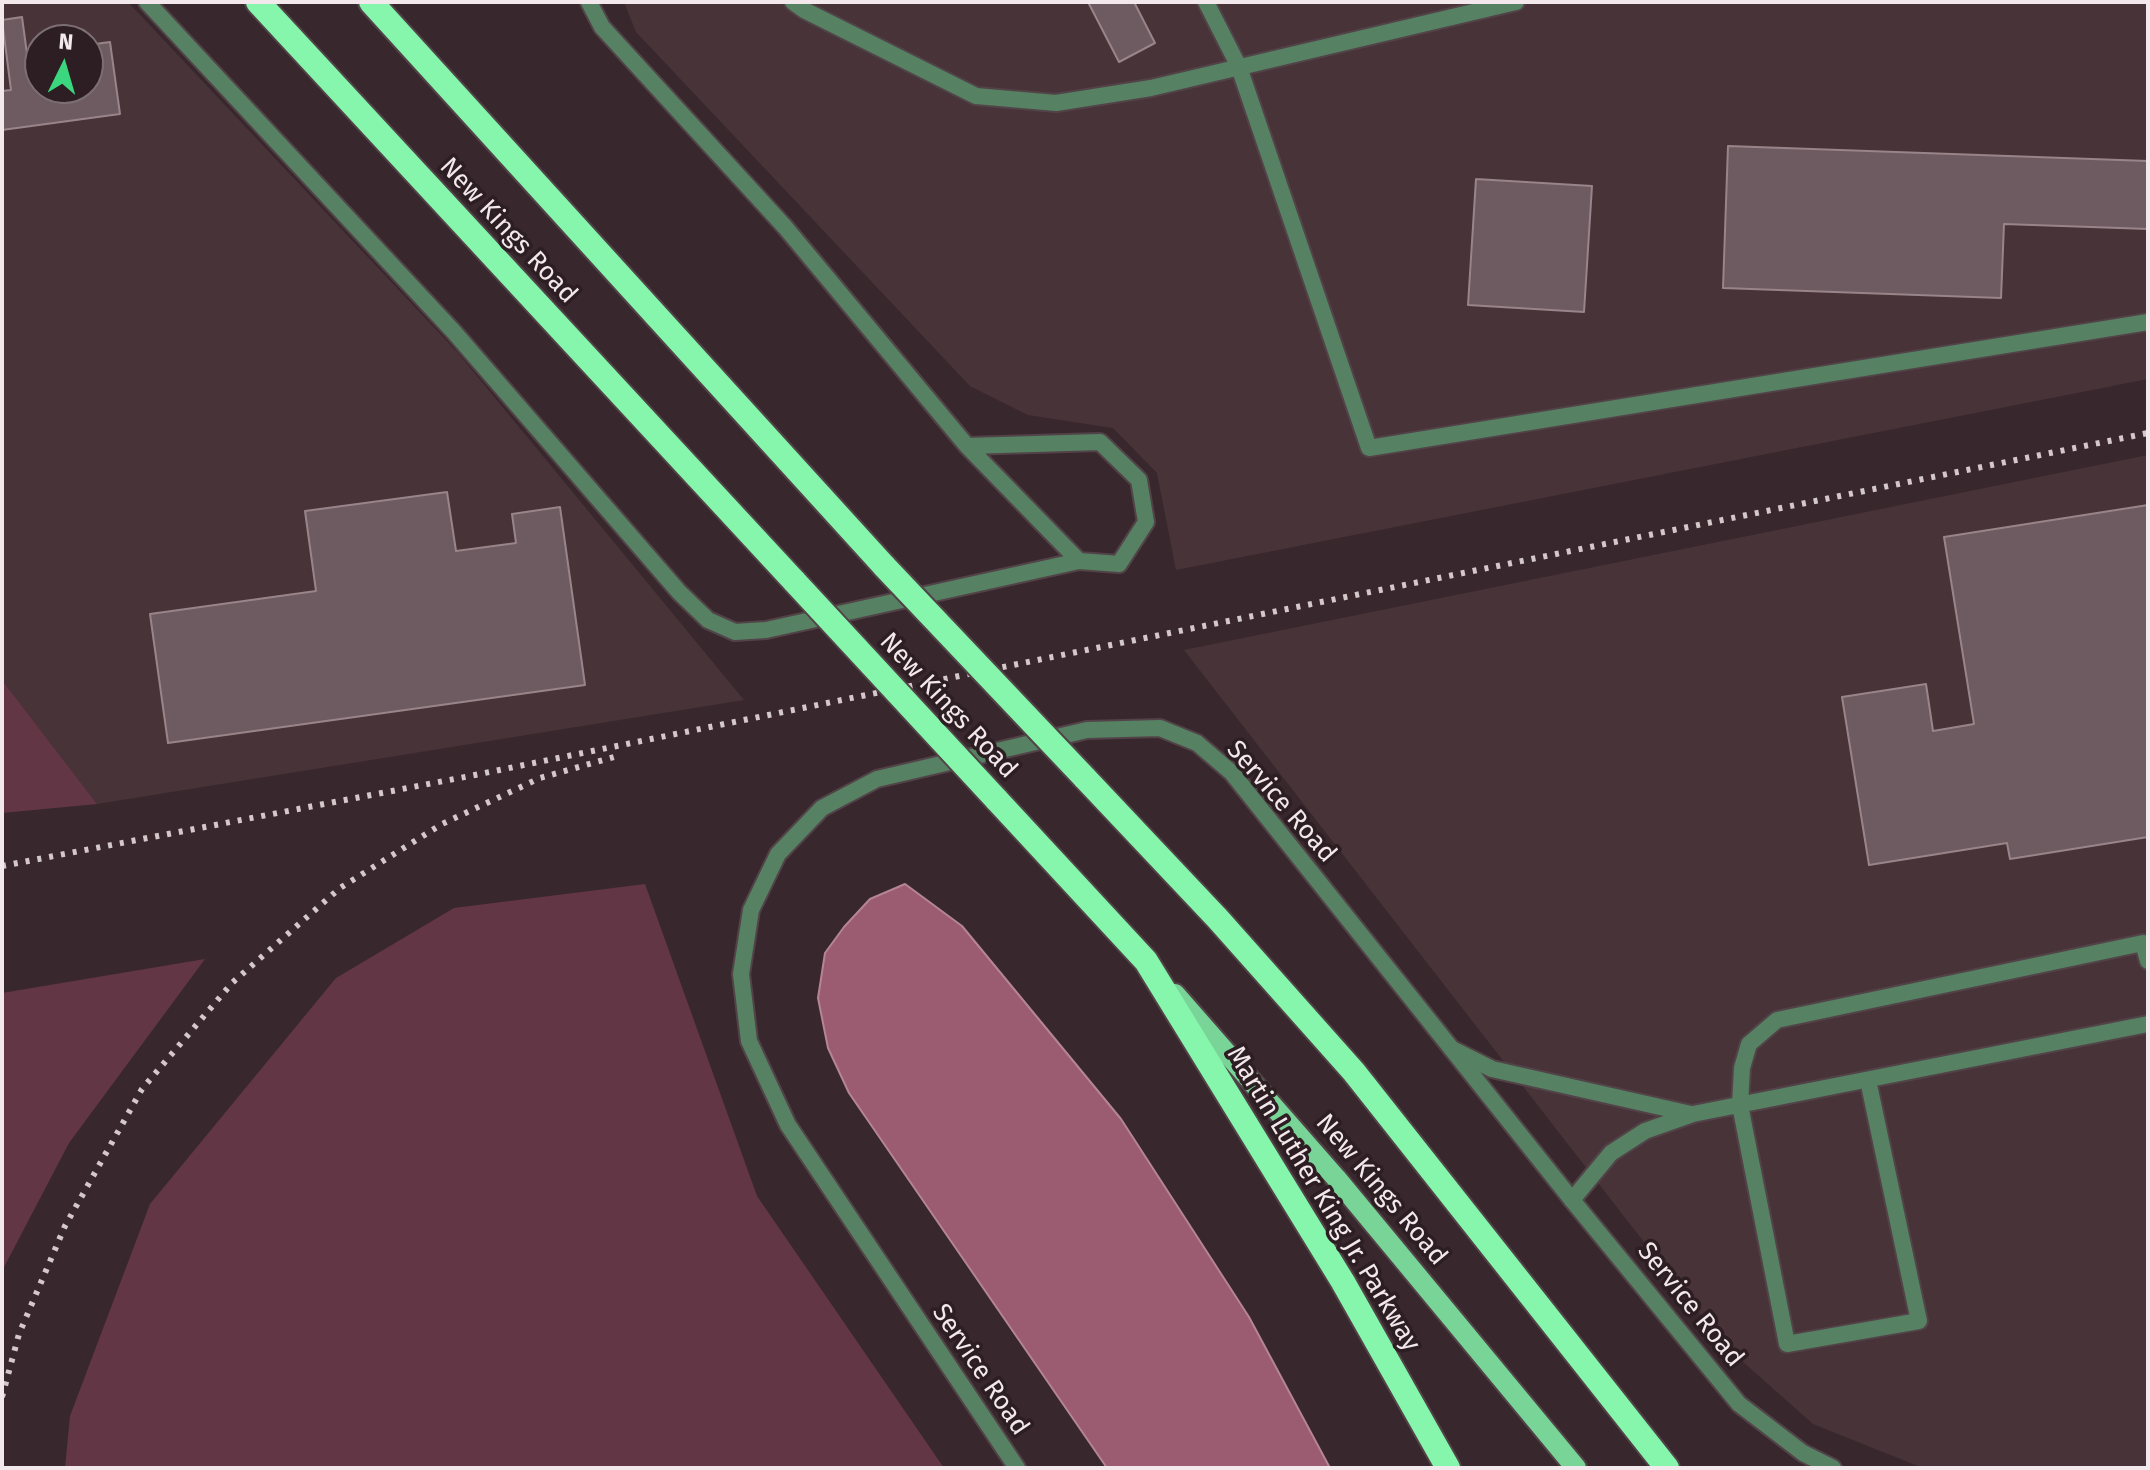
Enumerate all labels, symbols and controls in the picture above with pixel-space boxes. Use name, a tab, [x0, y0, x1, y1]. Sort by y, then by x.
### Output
north arrow	[24, 24, 104, 104]
text: N	[58, 28, 74, 56]
street label: New Kings Road	[433, 152, 583, 310]
street label: New Kings Road	[873, 627, 1023, 785]
street label: Service Road	[1220, 735, 1342, 869]
street label: Martin Luther King Jr. Parkway	[1219, 1041, 1427, 1357]
street label: New Kings Road	[1309, 1108, 1453, 1272]
street label: Service Road	[1630, 1236, 1750, 1374]
street label: Service Road	[925, 1299, 1035, 1441]

